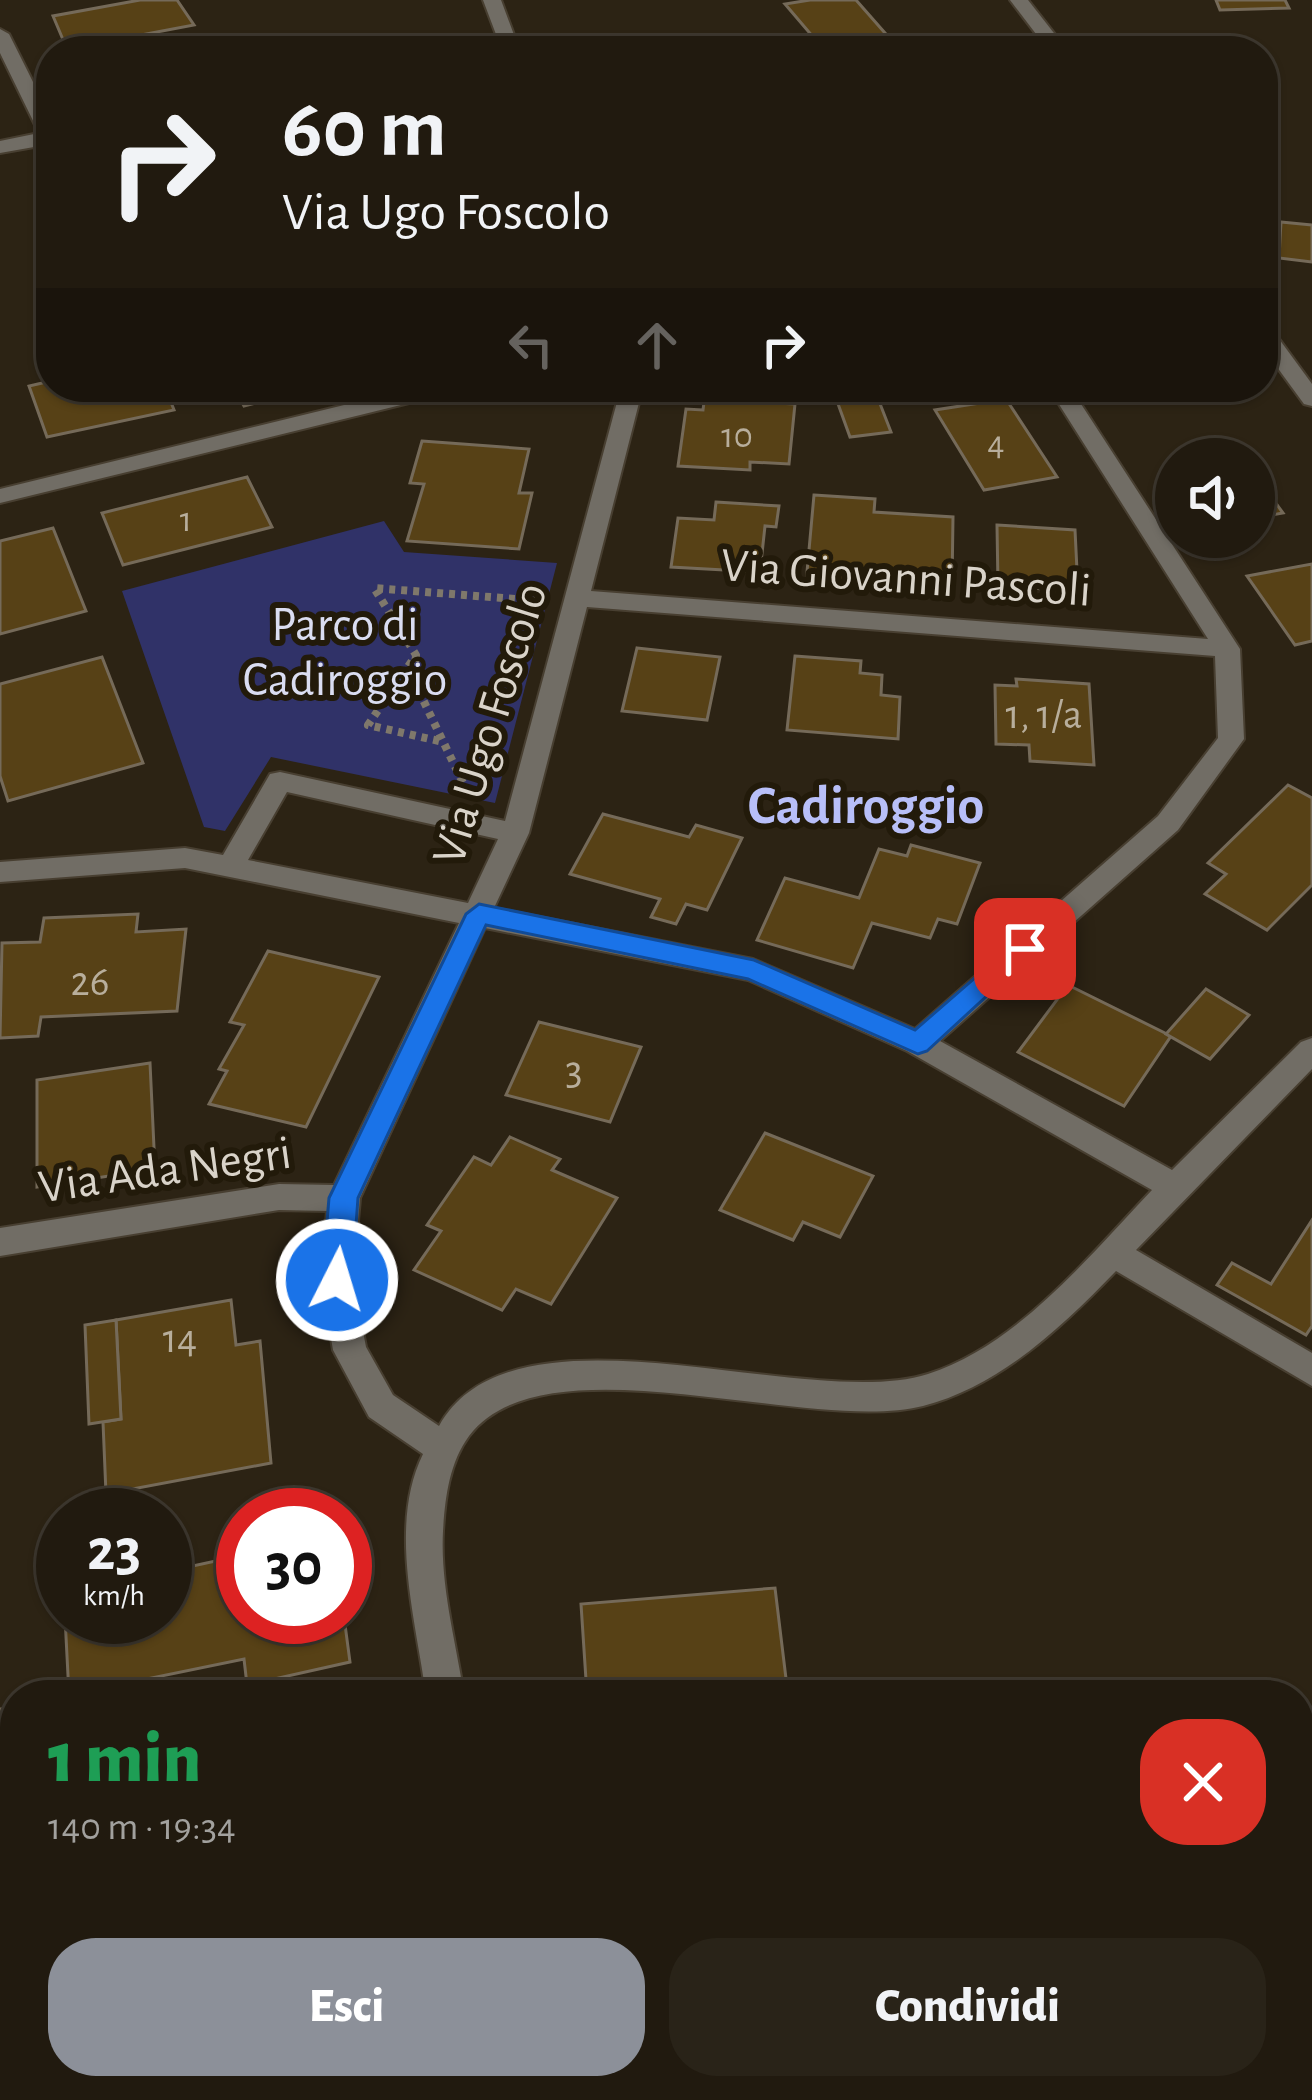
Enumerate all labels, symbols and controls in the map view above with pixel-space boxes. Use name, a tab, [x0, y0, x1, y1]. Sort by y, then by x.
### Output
icon: right	[84, 84, 240, 240]
text: 60 m	[282, 88, 447, 172]
text: Via Ugo Foscolo	[282, 186, 610, 240]
icon: left	[498, 312, 564, 378]
icon: ahead	[624, 312, 690, 378]
icon: right	[750, 312, 816, 378]
house number: 10	[721, 418, 753, 454]
house number: 4	[987, 426, 1005, 462]
map controls	[1155, 438, 1275, 558]
button: sound	[1155, 438, 1275, 558]
house number: 1	[180, 502, 192, 538]
street label: Via Giovanni Pascoli	[719, 542, 1093, 616]
street label: Via Ugo Foscolo	[425, 578, 557, 870]
park label: Parco di Cadiroggio	[243, 602, 447, 705]
house number: 1, 1/a	[1006, 694, 1082, 736]
district label: Cadiroggio	[748, 780, 984, 834]
pin	[974, 898, 1076, 1000]
icon: arrive	[992, 916, 1058, 982]
house number: 26	[71, 961, 109, 1003]
house number: 3	[565, 1050, 583, 1092]
street label: Via Ada Negri	[36, 1130, 294, 1212]
position arrow	[274, 1217, 400, 1343]
house number: 14	[163, 1318, 197, 1360]
speed limit sign: 30	[216, 1488, 372, 1644]
text: 23	[87, 1521, 141, 1581]
text: km/h	[83, 1581, 145, 1611]
button: close	[1140, 1719, 1266, 1845]
text: 1 min	[48, 1723, 201, 1795]
text: 140 m · 19:34	[48, 1808, 236, 1847]
button: Esci	[48, 1938, 645, 2076]
button: Condividi	[669, 1938, 1266, 2076]

